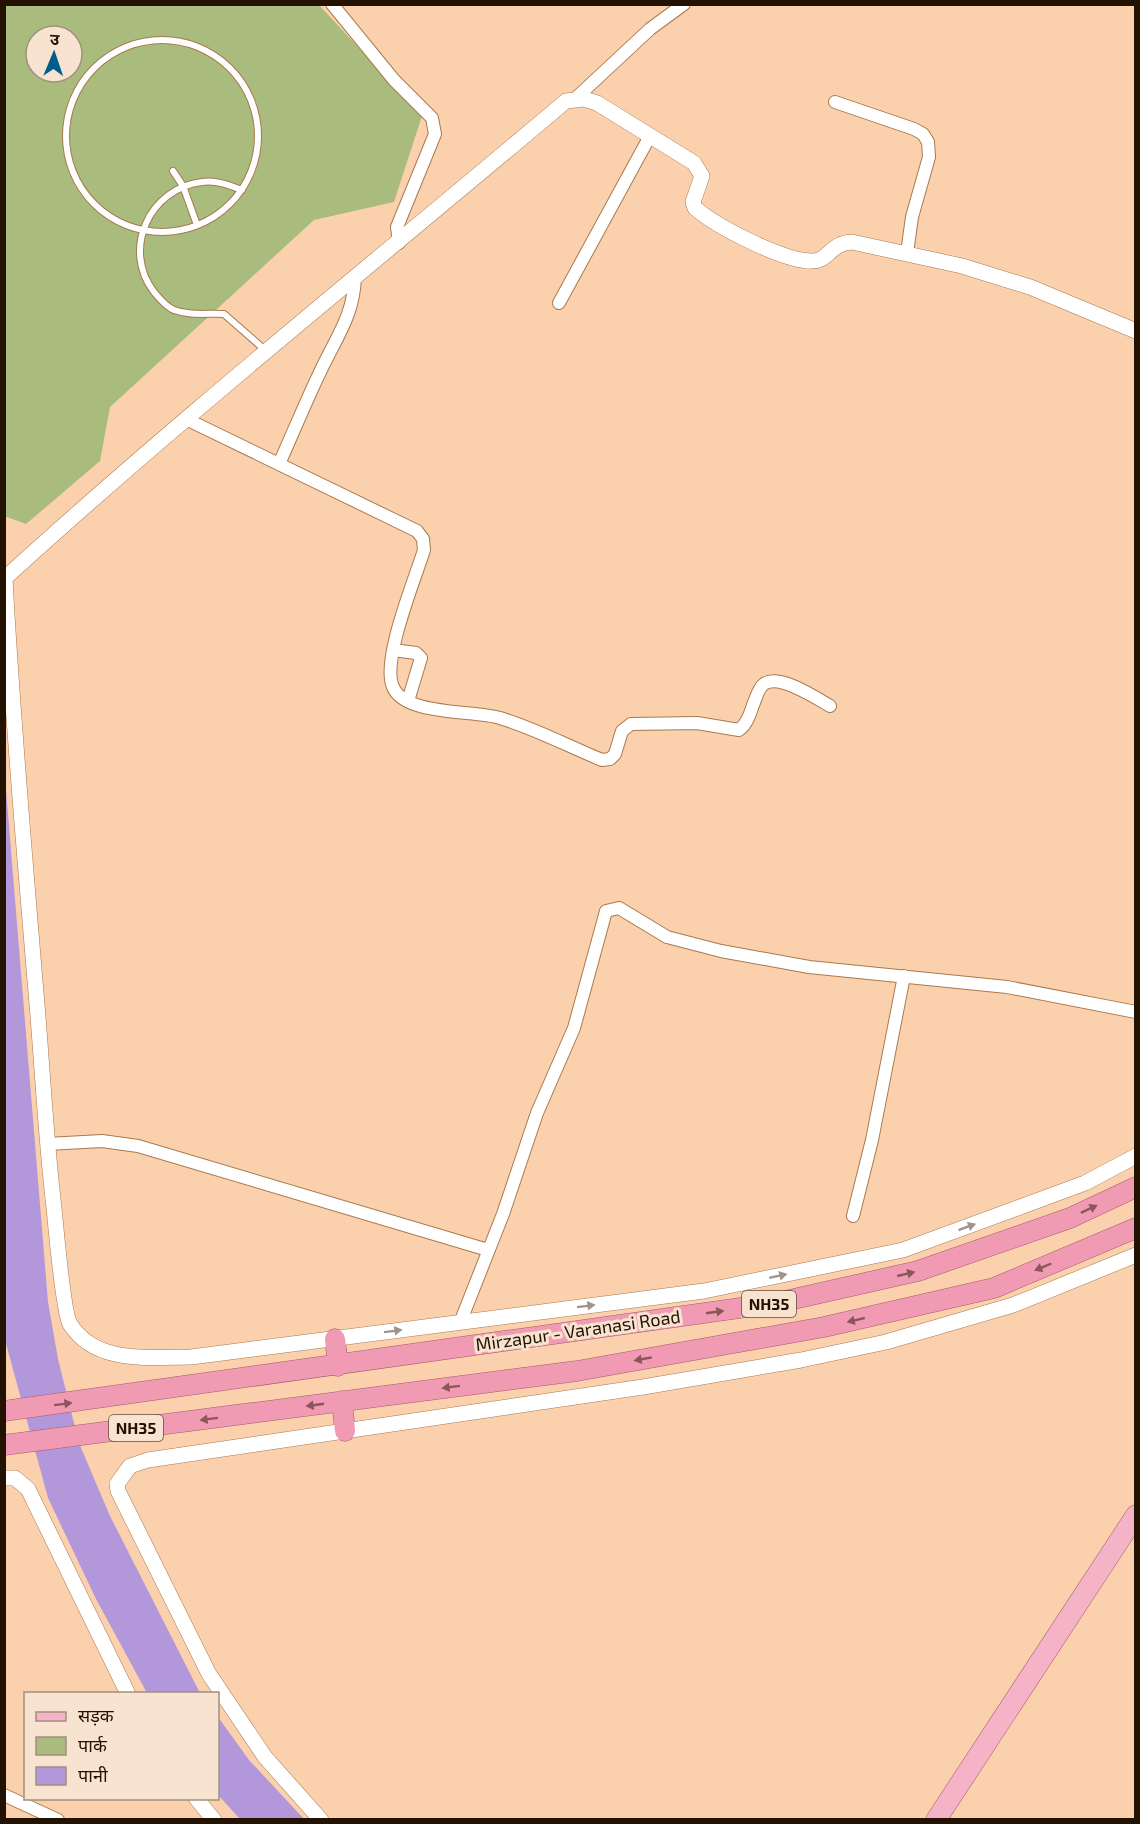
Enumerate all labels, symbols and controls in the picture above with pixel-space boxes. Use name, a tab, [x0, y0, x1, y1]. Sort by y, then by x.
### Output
north arrow	[24, 24, 84, 84]
text: उ	[50, 29, 60, 48]
one-way arrow	[1081, 1204, 1098, 1213]
one-way arrow	[958, 1221, 976, 1231]
one-way arrow	[1034, 1263, 1052, 1272]
one-way arrow	[896, 1268, 915, 1278]
one-way arrow	[769, 1270, 788, 1280]
road number: NH35	[742, 1291, 796, 1317]
one-way arrow	[577, 1301, 596, 1311]
street label: Mirzapur - Varanasi Road	[474, 1305, 682, 1355]
one-way arrow	[705, 1307, 724, 1316]
one-way arrow	[847, 1315, 865, 1325]
one-way arrow	[383, 1327, 402, 1336]
one-way arrow	[634, 1355, 653, 1364]
one-way arrow	[441, 1383, 460, 1392]
one-way arrow	[53, 1399, 72, 1408]
one-way arrow	[306, 1400, 325, 1410]
one-way arrow	[200, 1414, 219, 1423]
road number: NH35	[109, 1415, 163, 1441]
legend	[24, 1692, 219, 1800]
text: सड़क	[78, 1704, 115, 1726]
text: पार्क	[78, 1734, 108, 1756]
text: पानी	[78, 1764, 108, 1786]

